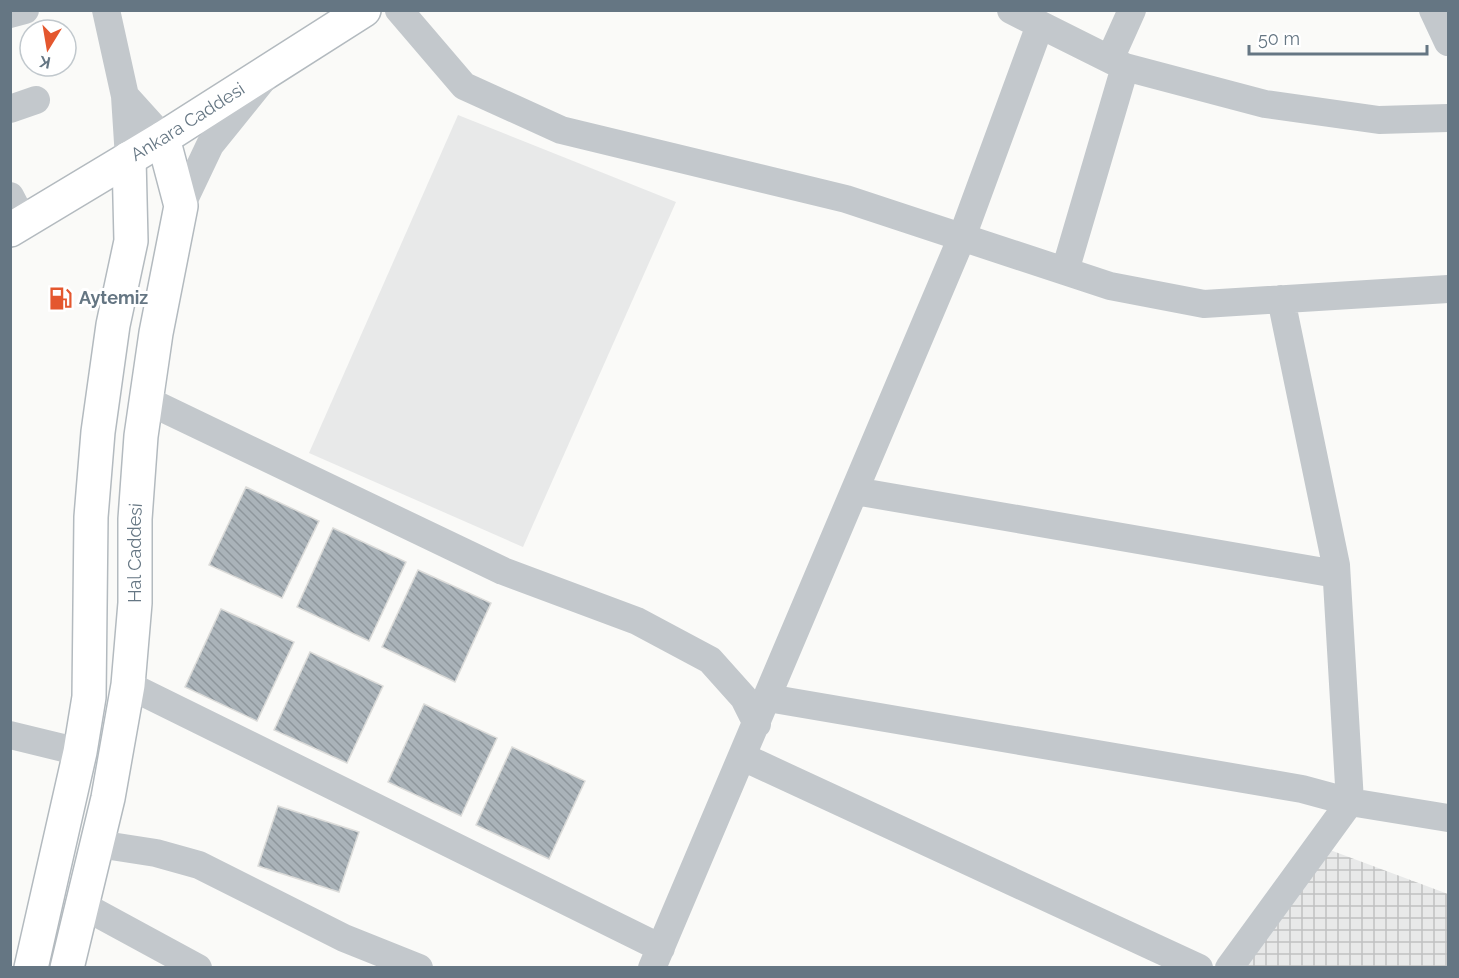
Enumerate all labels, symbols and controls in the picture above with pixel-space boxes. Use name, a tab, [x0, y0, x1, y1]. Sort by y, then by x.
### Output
north arrow	[18, 18, 78, 78]
scale bar	[1249, 18, 1428, 56]
text: 50 m	[1258, 28, 1300, 49]
text: K	[38, 52, 52, 73]
street label: Ankara Caddesi	[127, 78, 248, 165]
fuel station icon: Aytemiz	[48, 285, 74, 311]
place label: Aytemiz	[79, 287, 148, 308]
street label: Hal Caddesi	[124, 502, 146, 603]

